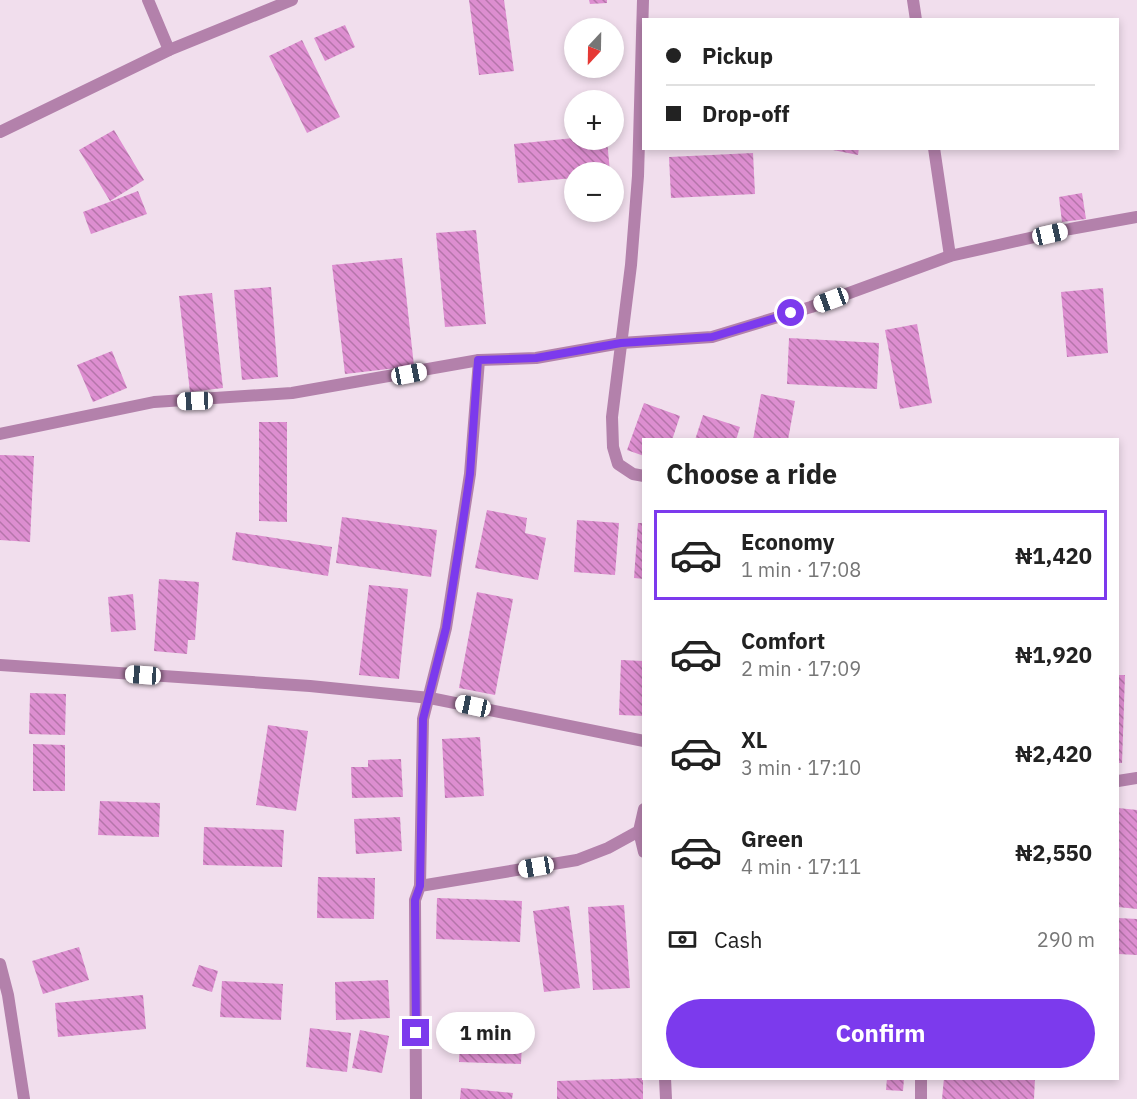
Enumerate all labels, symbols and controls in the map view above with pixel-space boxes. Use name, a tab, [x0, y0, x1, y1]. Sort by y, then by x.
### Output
north arrow	[564, 18, 624, 78]
map controls	[564, 18, 624, 222]
text: Pickup	[702, 41, 773, 70]
button: +	[564, 90, 624, 150]
text: Drop-off	[702, 99, 789, 128]
button: −	[564, 162, 624, 222]
car	[1030, 221, 1070, 247]
car	[811, 285, 851, 315]
route start	[777, 299, 804, 326]
car	[390, 362, 428, 386]
car	[177, 391, 213, 411]
text: Choose a ride	[666, 456, 837, 491]
text: Economy	[741, 527, 835, 556]
icon: car	[669, 528, 723, 582]
text: ₦1,420	[1015, 541, 1092, 570]
text: 1 min · 17:08	[741, 556, 861, 583]
text: Comfort	[741, 626, 825, 655]
icon: car	[669, 627, 723, 681]
text: ₦1,920	[1015, 640, 1092, 669]
text: 2 min · 17:09	[741, 655, 861, 682]
car	[124, 665, 162, 685]
car	[454, 693, 492, 719]
text: XL	[741, 725, 767, 754]
icon: car	[669, 726, 723, 780]
text: ₦2,420	[1015, 739, 1092, 768]
text: 3 min · 17:10	[741, 754, 861, 781]
text: Green	[741, 824, 803, 853]
icon: car	[669, 825, 723, 879]
text: ₦2,550	[1015, 838, 1092, 867]
text: 4 min · 17:11	[741, 853, 861, 880]
car	[517, 855, 555, 879]
icon: cash	[666, 923, 699, 956]
text: Cash	[714, 925, 763, 954]
text: 290 m	[1037, 926, 1095, 953]
button: Confirm	[666, 999, 1095, 1068]
callout: 1 min	[437, 1012, 536, 1054]
route end	[402, 1019, 429, 1046]
text: 1 min	[459, 1019, 512, 1046]

